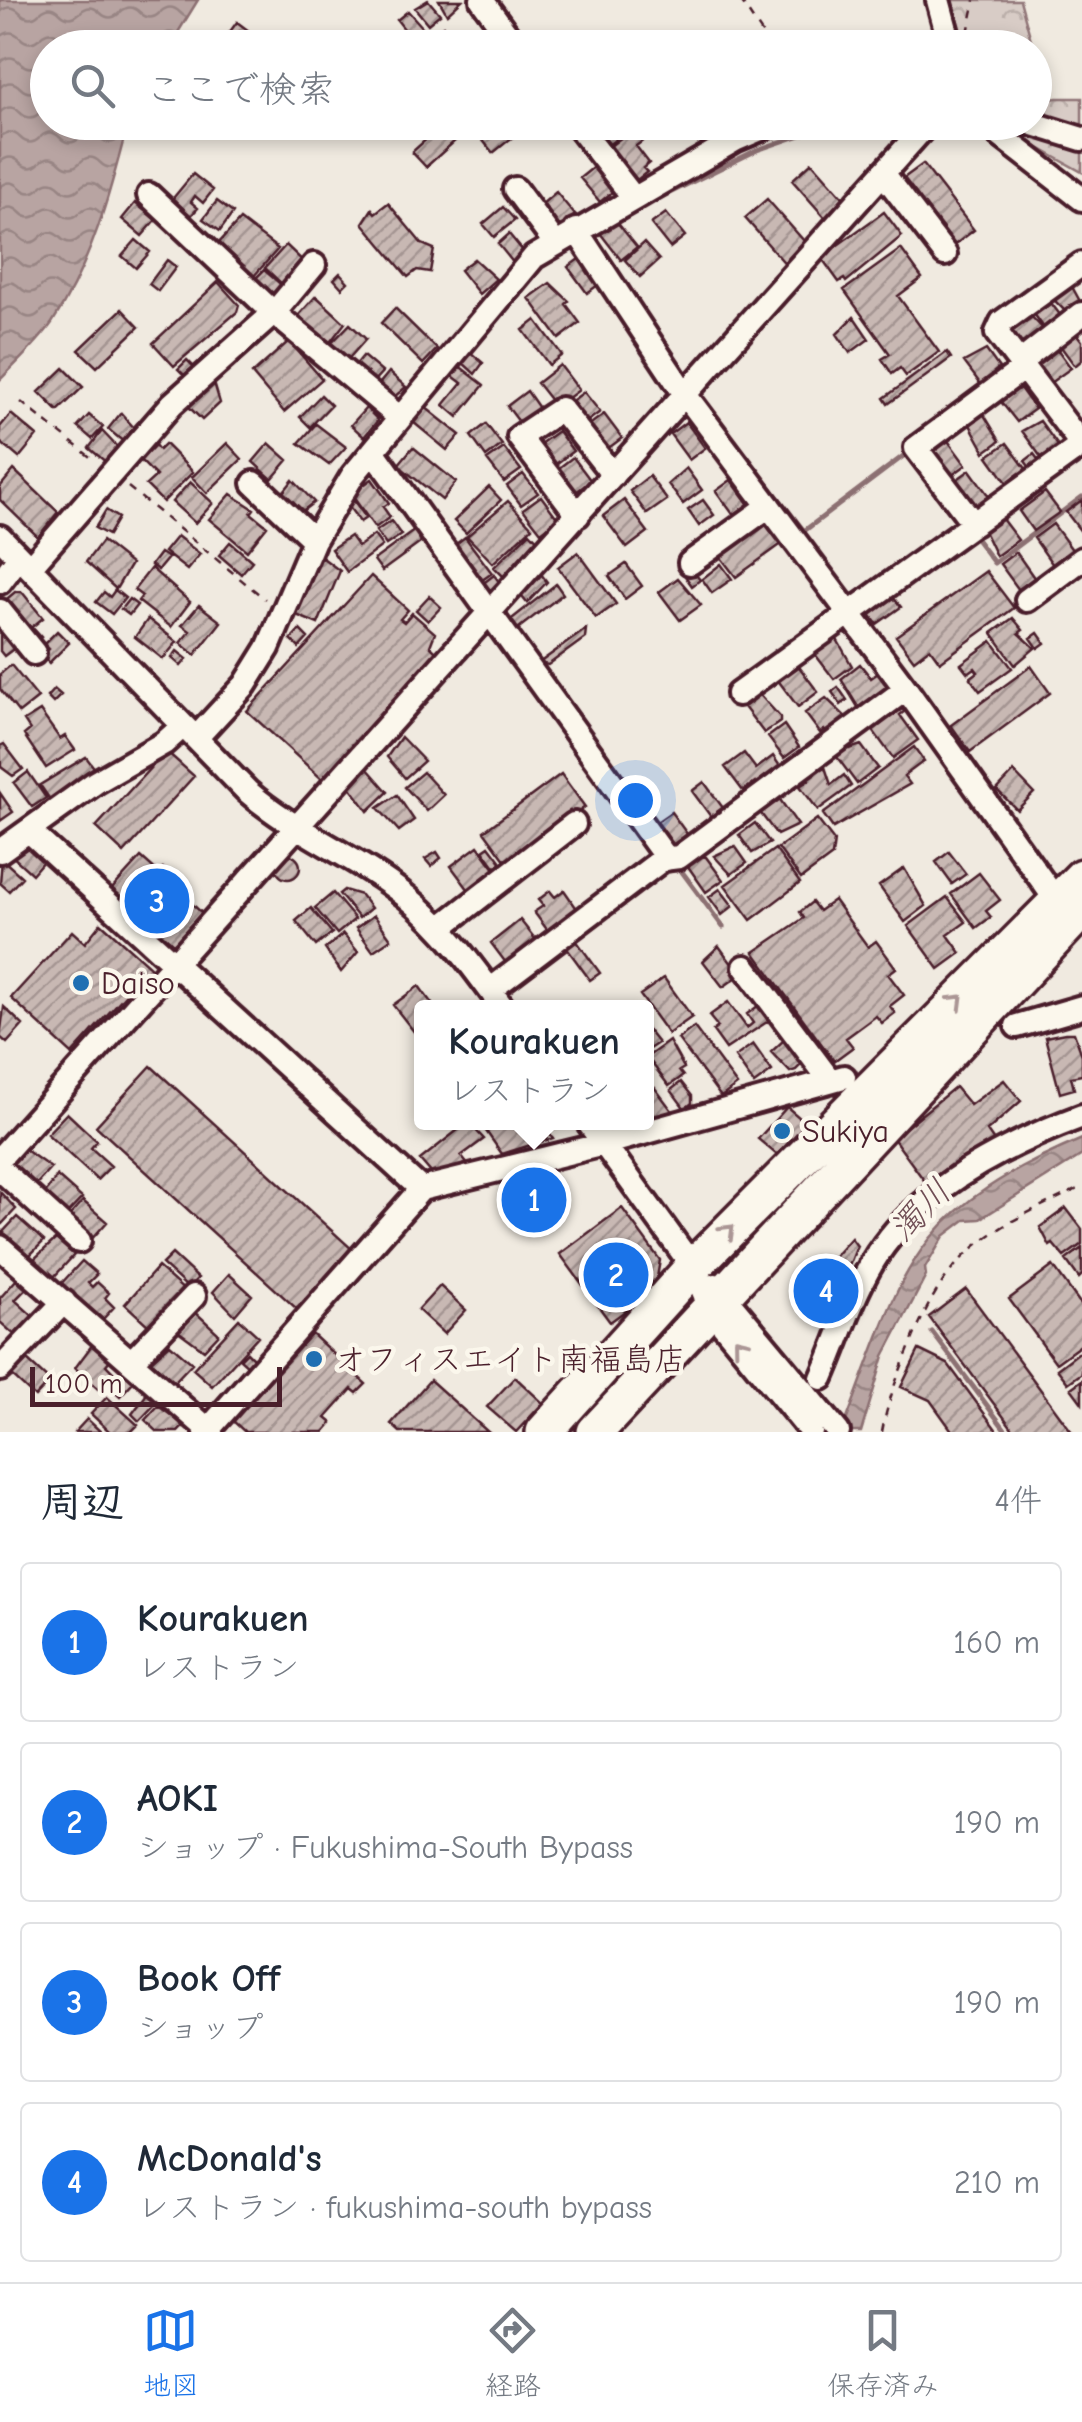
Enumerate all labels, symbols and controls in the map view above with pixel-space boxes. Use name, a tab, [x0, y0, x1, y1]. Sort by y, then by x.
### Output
search box	[30, 30, 1052, 140]
icon: search	[65, 58, 120, 113]
text: ここで検索	[145, 68, 335, 112]
your location	[610, 775, 661, 826]
pin: 3	[124, 864, 190, 938]
place label: Daiso	[101, 965, 175, 1002]
marker: Daiso	[70, 972, 92, 994]
one-way arrow	[946, 995, 964, 1013]
popup	[414, 1000, 654, 1130]
text: Kourakuen	[448, 1020, 620, 1064]
text: レストラン	[448, 1072, 611, 1109]
place label: Sukiya	[802, 1113, 889, 1150]
marker: Sukiya	[771, 1120, 793, 1142]
pin: 1	[502, 1162, 566, 1238]
water label: 濁川	[881, 1171, 959, 1250]
one-way arrow	[716, 1225, 734, 1243]
pin: 2	[584, 1238, 648, 1312]
pin: 4	[794, 1254, 858, 1328]
one-way arrow	[734, 1338, 752, 1356]
place label: オフィスエイト南福島店	[334, 1341, 686, 1378]
marker: オフィスエイト南福島店	[303, 1348, 325, 1370]
scale bar	[30, 1362, 282, 1406]
text: 100 m	[45, 1368, 123, 1400]
text: 周辺	[40, 1478, 124, 1527]
text: 4件	[995, 1482, 1042, 1519]
text: Kourakuen	[137, 1597, 309, 1641]
text: 1	[68, 1624, 81, 1661]
text: 160 m	[953, 1624, 1040, 1661]
text: レストラン	[137, 1649, 300, 1686]
text: AOKI	[137, 1777, 218, 1821]
text: 2	[67, 1804, 82, 1841]
text: 190 m	[954, 1804, 1040, 1841]
text: ショップ · Fukushima-South Bypass	[137, 1829, 633, 1866]
text: Book Off	[137, 1957, 280, 2001]
text: 3	[67, 1984, 82, 2021]
text: 190 m	[954, 1984, 1040, 2021]
text: ショップ	[137, 2009, 264, 2046]
text: McDonald's	[137, 2137, 322, 2181]
text: 4	[67, 2164, 82, 2201]
text: 210 m	[954, 2164, 1040, 2201]
text: レストラン · fukushima-south bypass	[137, 2189, 652, 2226]
tab: 地図	[143, 2303, 199, 2403]
tab: 経路	[485, 2303, 541, 2403]
tab: 保存済み	[827, 2303, 939, 2403]

